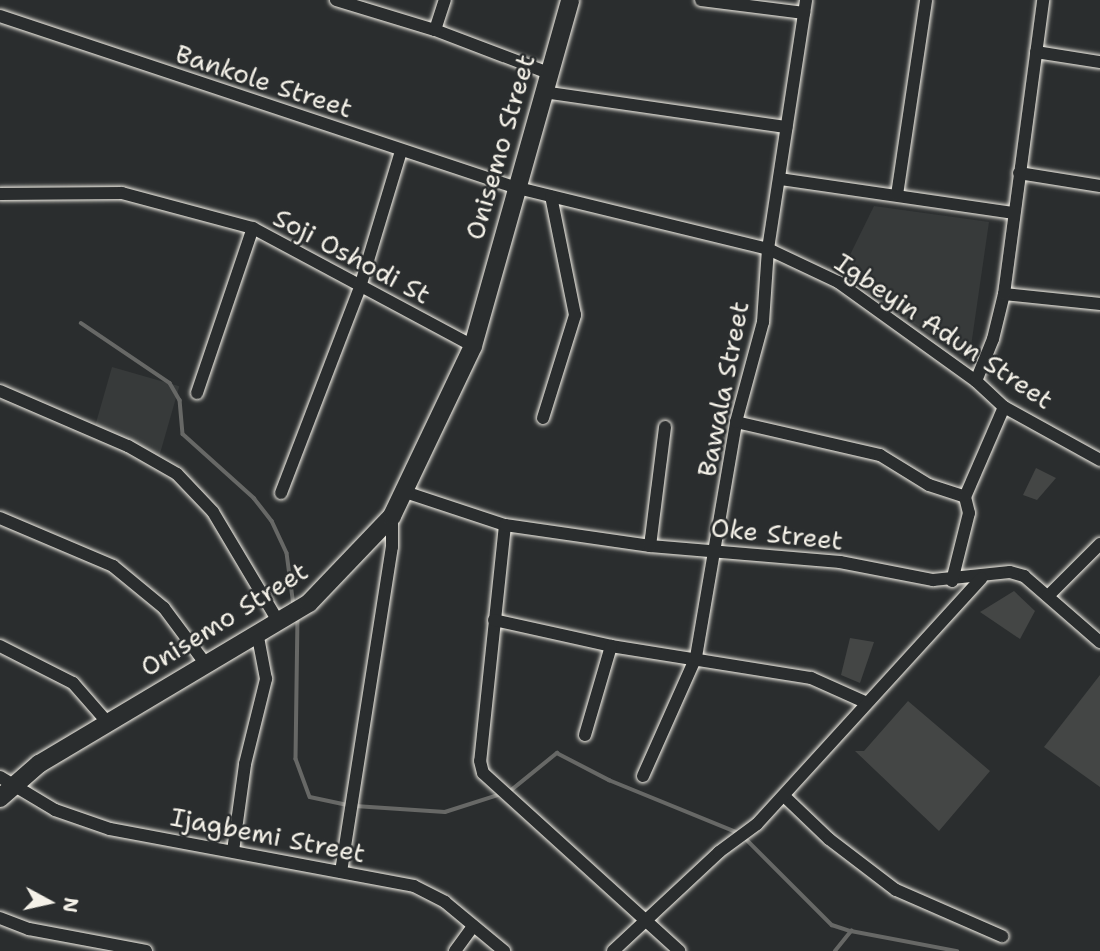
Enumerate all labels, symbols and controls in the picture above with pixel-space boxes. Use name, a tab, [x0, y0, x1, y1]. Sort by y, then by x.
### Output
street label: Bankole Street	[172, 38, 356, 124]
street label: Onisemo Street	[459, 51, 541, 243]
street label: Soji Oshodi St	[268, 202, 436, 310]
street label: Igbeyin Adun Street	[829, 246, 1059, 416]
street label: Bawala Street	[691, 299, 755, 479]
street label: Oke Street	[709, 512, 845, 556]
street label: Onisemo Street	[135, 555, 313, 683]
street label: Ijagbemi Street	[168, 801, 368, 869]
north arrow	[14, 867, 84, 937]
text: N	[57, 896, 84, 914]

